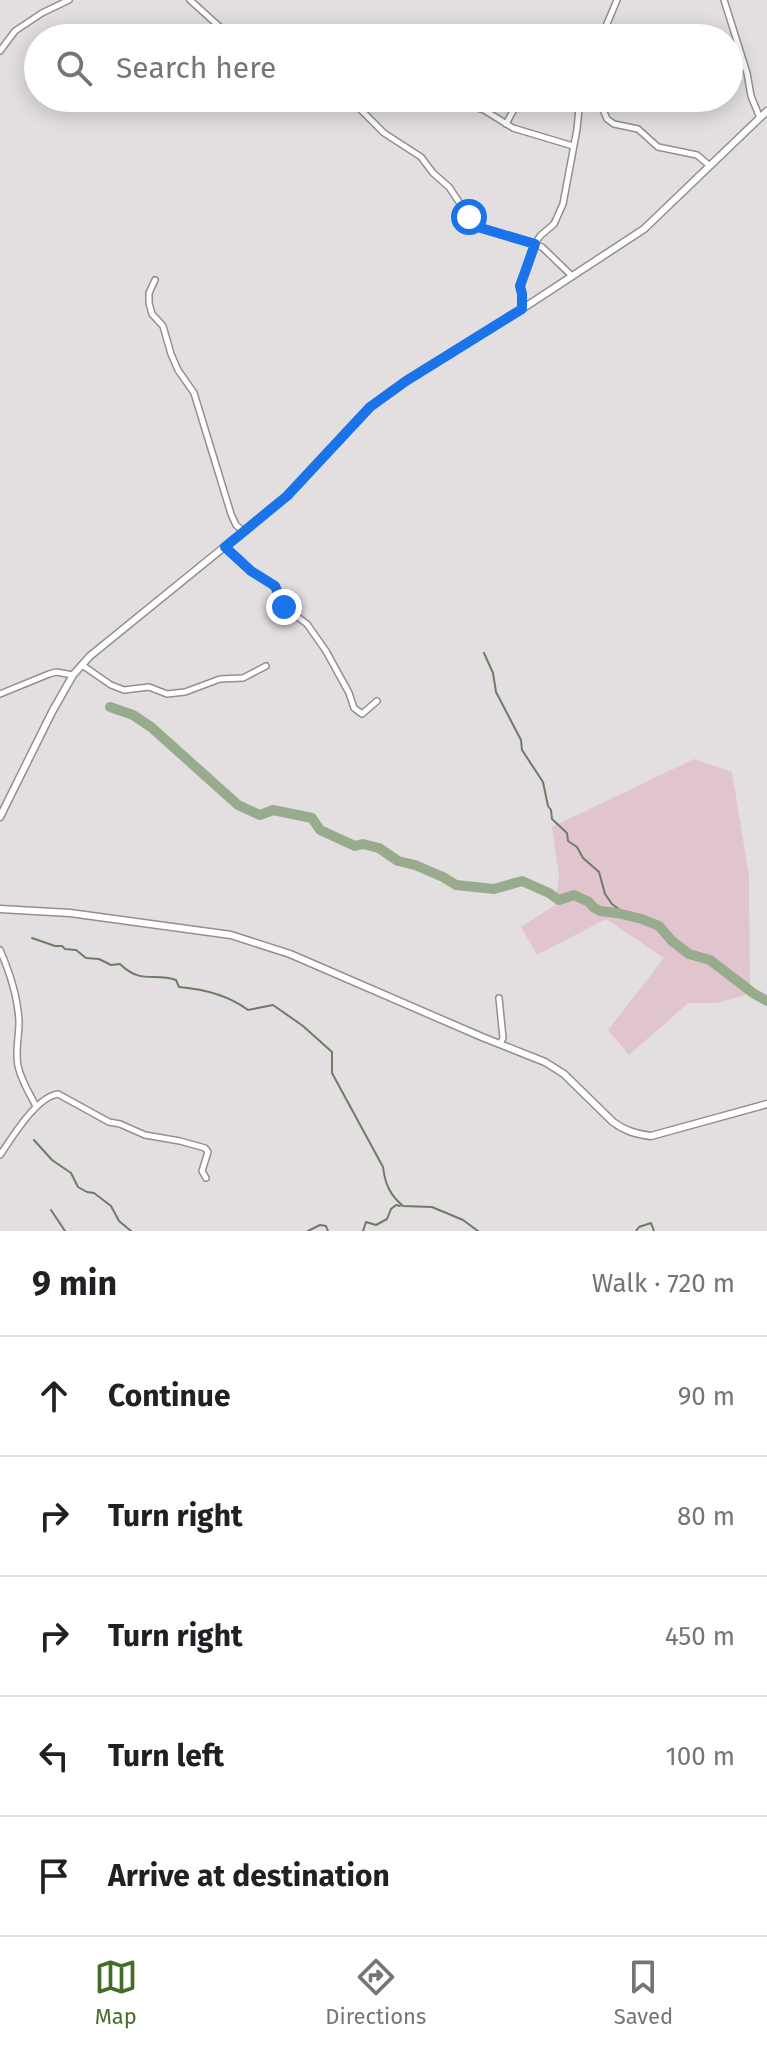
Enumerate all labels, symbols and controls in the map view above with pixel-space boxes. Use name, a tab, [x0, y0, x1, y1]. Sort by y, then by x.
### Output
search box	[24, 24, 743, 112]
icon: search	[52, 46, 96, 90]
text: Search here	[116, 50, 276, 86]
route start	[451, 199, 487, 235]
route end	[266, 589, 302, 625]
text: 9 min	[32, 1263, 117, 1304]
text: Walk · 720 m	[592, 1268, 735, 1299]
icon: ahead	[32, 1374, 76, 1418]
text: Continue	[108, 1378, 231, 1414]
text: 90 m	[678, 1381, 735, 1412]
icon: right	[32, 1494, 76, 1538]
text: Turn right	[108, 1498, 243, 1534]
text: 80 m	[677, 1501, 735, 1532]
icon: right	[32, 1614, 76, 1658]
text: Turn right	[108, 1618, 243, 1654]
text: 450 m	[665, 1621, 735, 1652]
icon: left	[32, 1734, 76, 1778]
text: Turn left	[108, 1738, 224, 1774]
text: 100 m	[666, 1741, 735, 1772]
icon: arrive	[32, 1854, 76, 1898]
text: Arrive at destination	[108, 1858, 390, 1894]
tab: Map	[94, 1955, 138, 2030]
tab: Directions	[325, 1955, 426, 2030]
tab: Saved	[614, 1955, 673, 2030]

